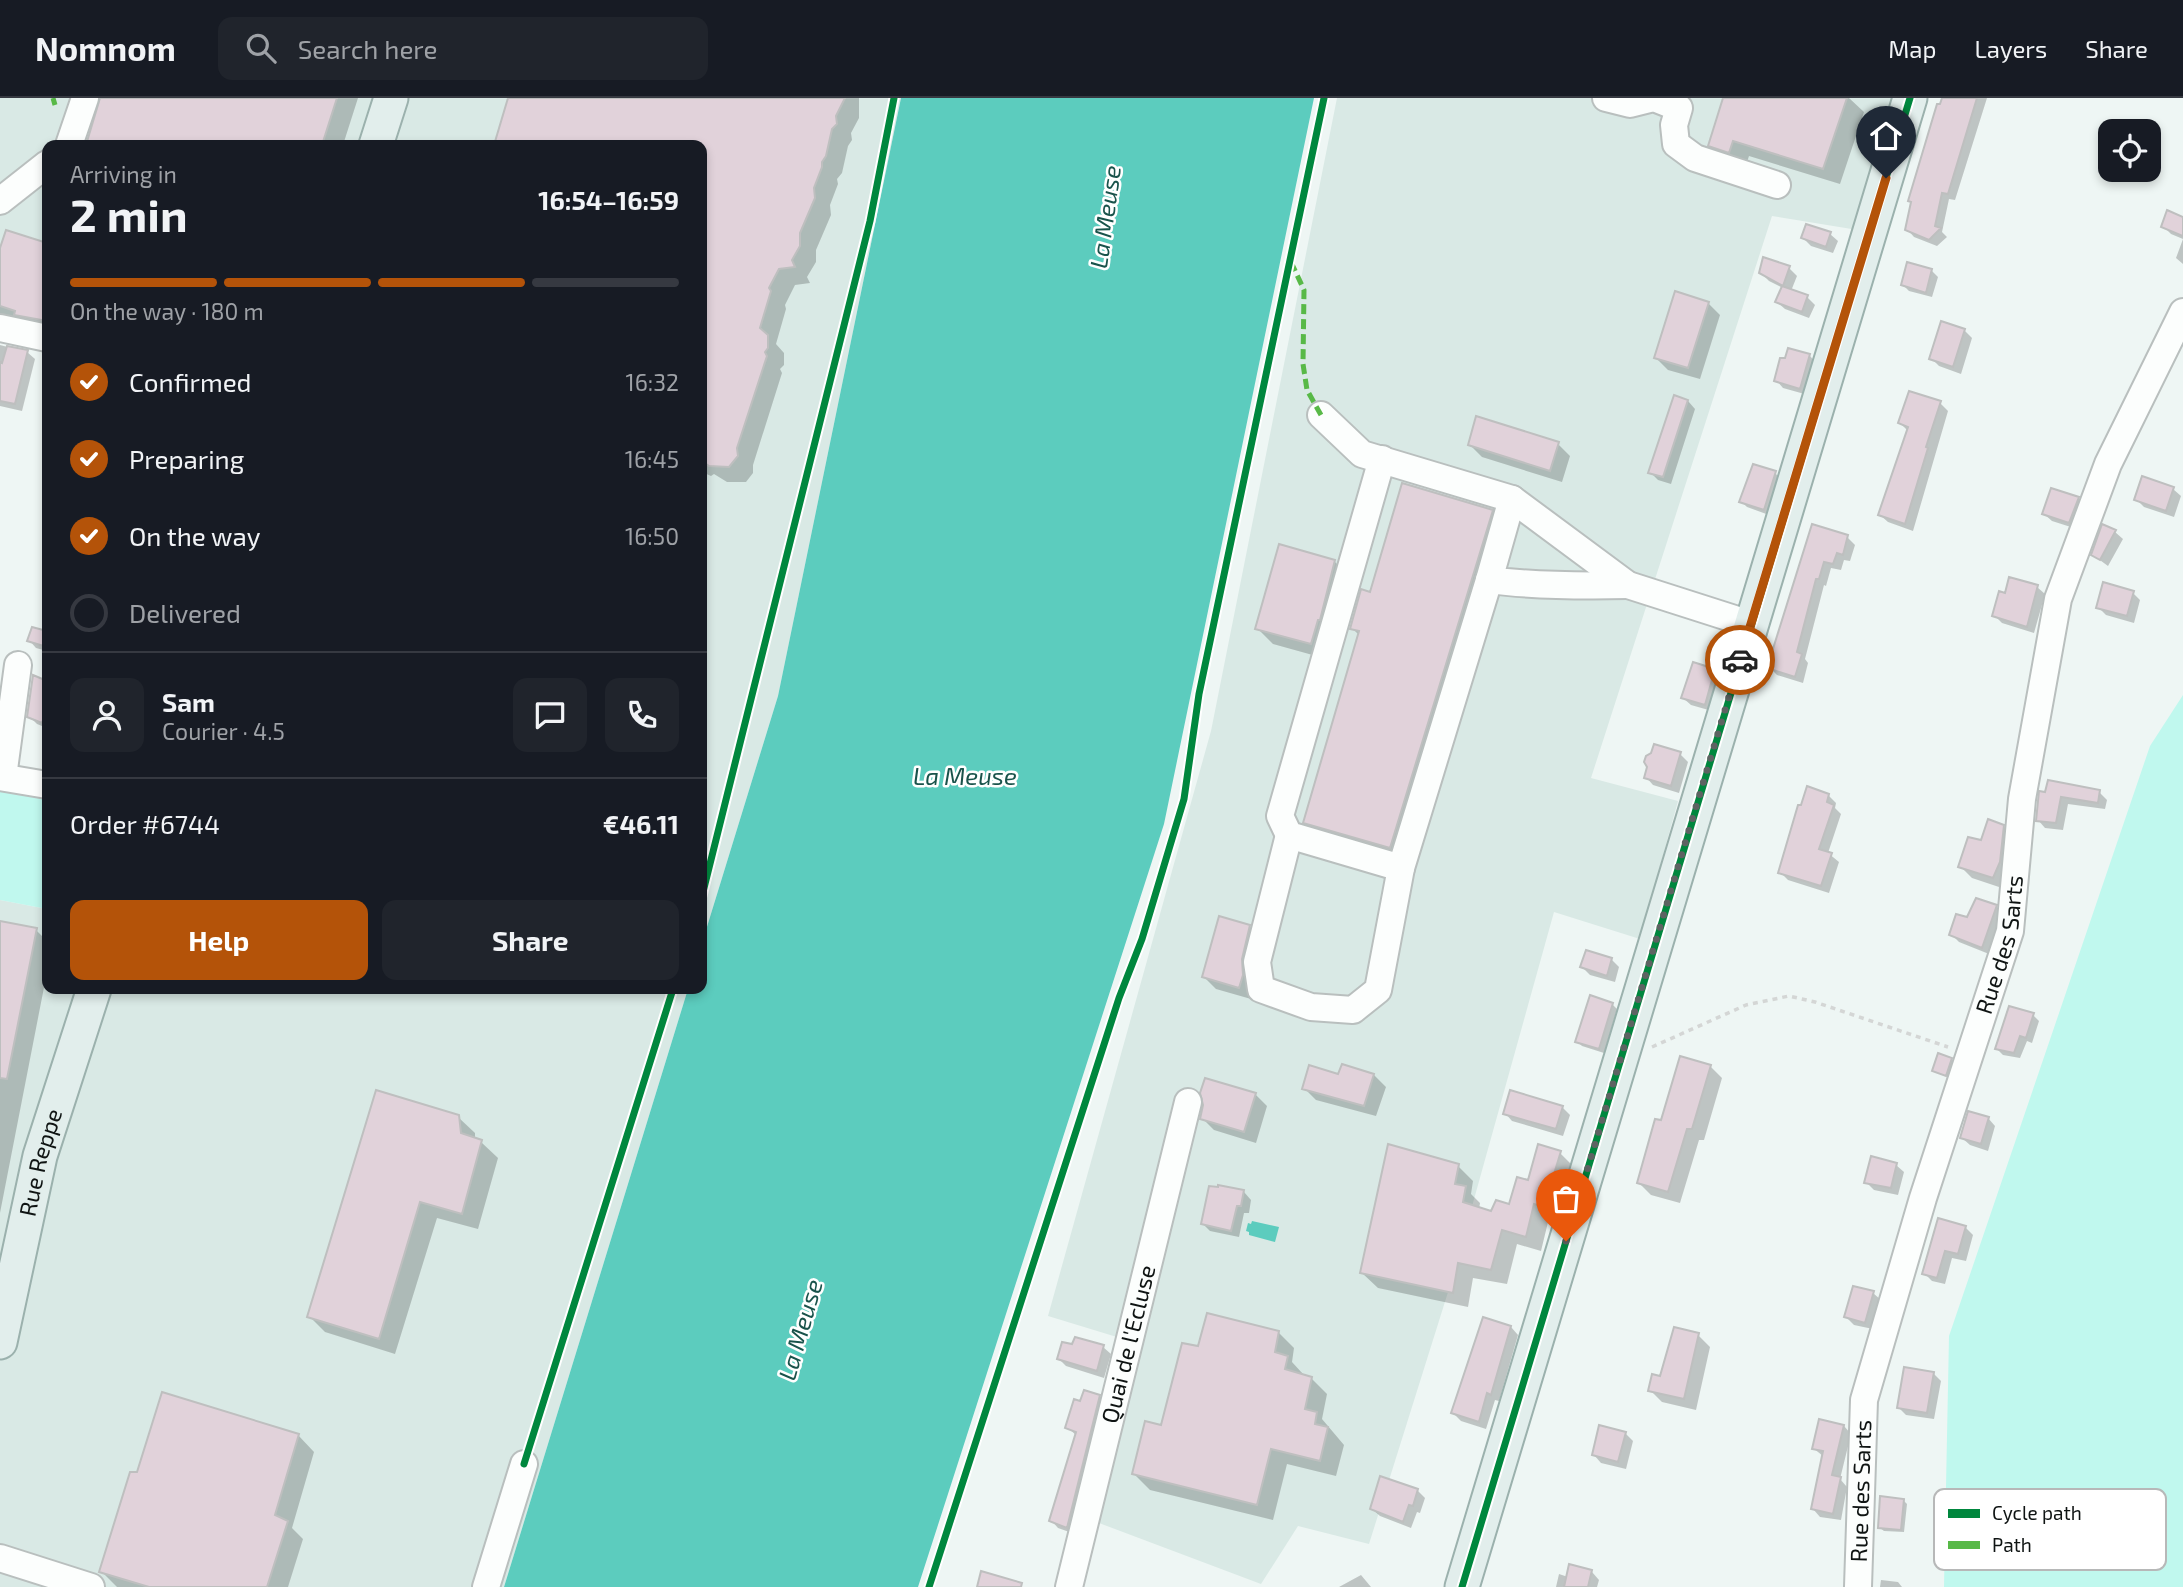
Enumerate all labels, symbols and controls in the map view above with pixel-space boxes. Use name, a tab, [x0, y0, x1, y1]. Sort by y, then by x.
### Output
search box	[218, 17, 708, 80]
text: Nomnom	[35, 28, 176, 68]
icon: search	[242, 29, 280, 67]
text: Search here	[298, 33, 437, 64]
text: Map	[1888, 34, 1936, 63]
text: Layers	[1974, 34, 2047, 63]
text: Share	[2085, 34, 2148, 63]
pin	[1856, 106, 1916, 178]
icon: home	[1867, 117, 1905, 155]
map controls	[2098, 119, 2161, 182]
button: locate	[2098, 119, 2161, 182]
text: Arriving in	[70, 160, 177, 188]
water label: La Meuse	[1083, 163, 1126, 270]
text: 16:54–16:59	[538, 184, 679, 215]
text: 2 min	[70, 186, 188, 241]
text: On the way · 180 m	[70, 297, 264, 325]
icon: check	[70, 363, 108, 401]
text: Confirmed	[129, 366, 252, 397]
text: 16:32	[626, 368, 679, 396]
icon: check	[70, 440, 108, 478]
text: Preparing	[129, 443, 244, 474]
text: 16:45	[625, 445, 679, 473]
icon: check	[70, 517, 108, 555]
text: On the way	[129, 520, 260, 551]
text: 16:50	[625, 522, 679, 550]
text: Delivered	[129, 597, 241, 628]
courier	[1705, 625, 1775, 695]
icon: car	[1721, 641, 1759, 679]
button: person	[70, 678, 144, 752]
button: chat	[513, 678, 587, 752]
button: phone	[605, 678, 679, 752]
text: Sam	[162, 686, 215, 717]
text: Courier · 4.5	[162, 717, 285, 745]
water label: La Meuse	[913, 761, 1017, 790]
text: Order #6744	[70, 808, 220, 839]
text: €46.11	[603, 808, 679, 839]
street label: Rue des Sarts	[1969, 874, 2028, 1017]
button: Help	[70, 900, 368, 980]
button: Share	[382, 900, 679, 980]
street label: Rue Reppe	[12, 1105, 67, 1219]
pin	[1536, 1169, 1596, 1241]
icon: bag	[1547, 1180, 1585, 1218]
street label: Quai de l'Ecluse	[1095, 1262, 1161, 1426]
water label: La Meuse	[771, 1276, 828, 1383]
street label: Rue des Sarts	[1844, 1419, 1876, 1563]
legend	[1934, 1489, 2166, 1570]
text: Cycle path	[1992, 1501, 2082, 1524]
text: Path	[1992, 1533, 2032, 1556]

